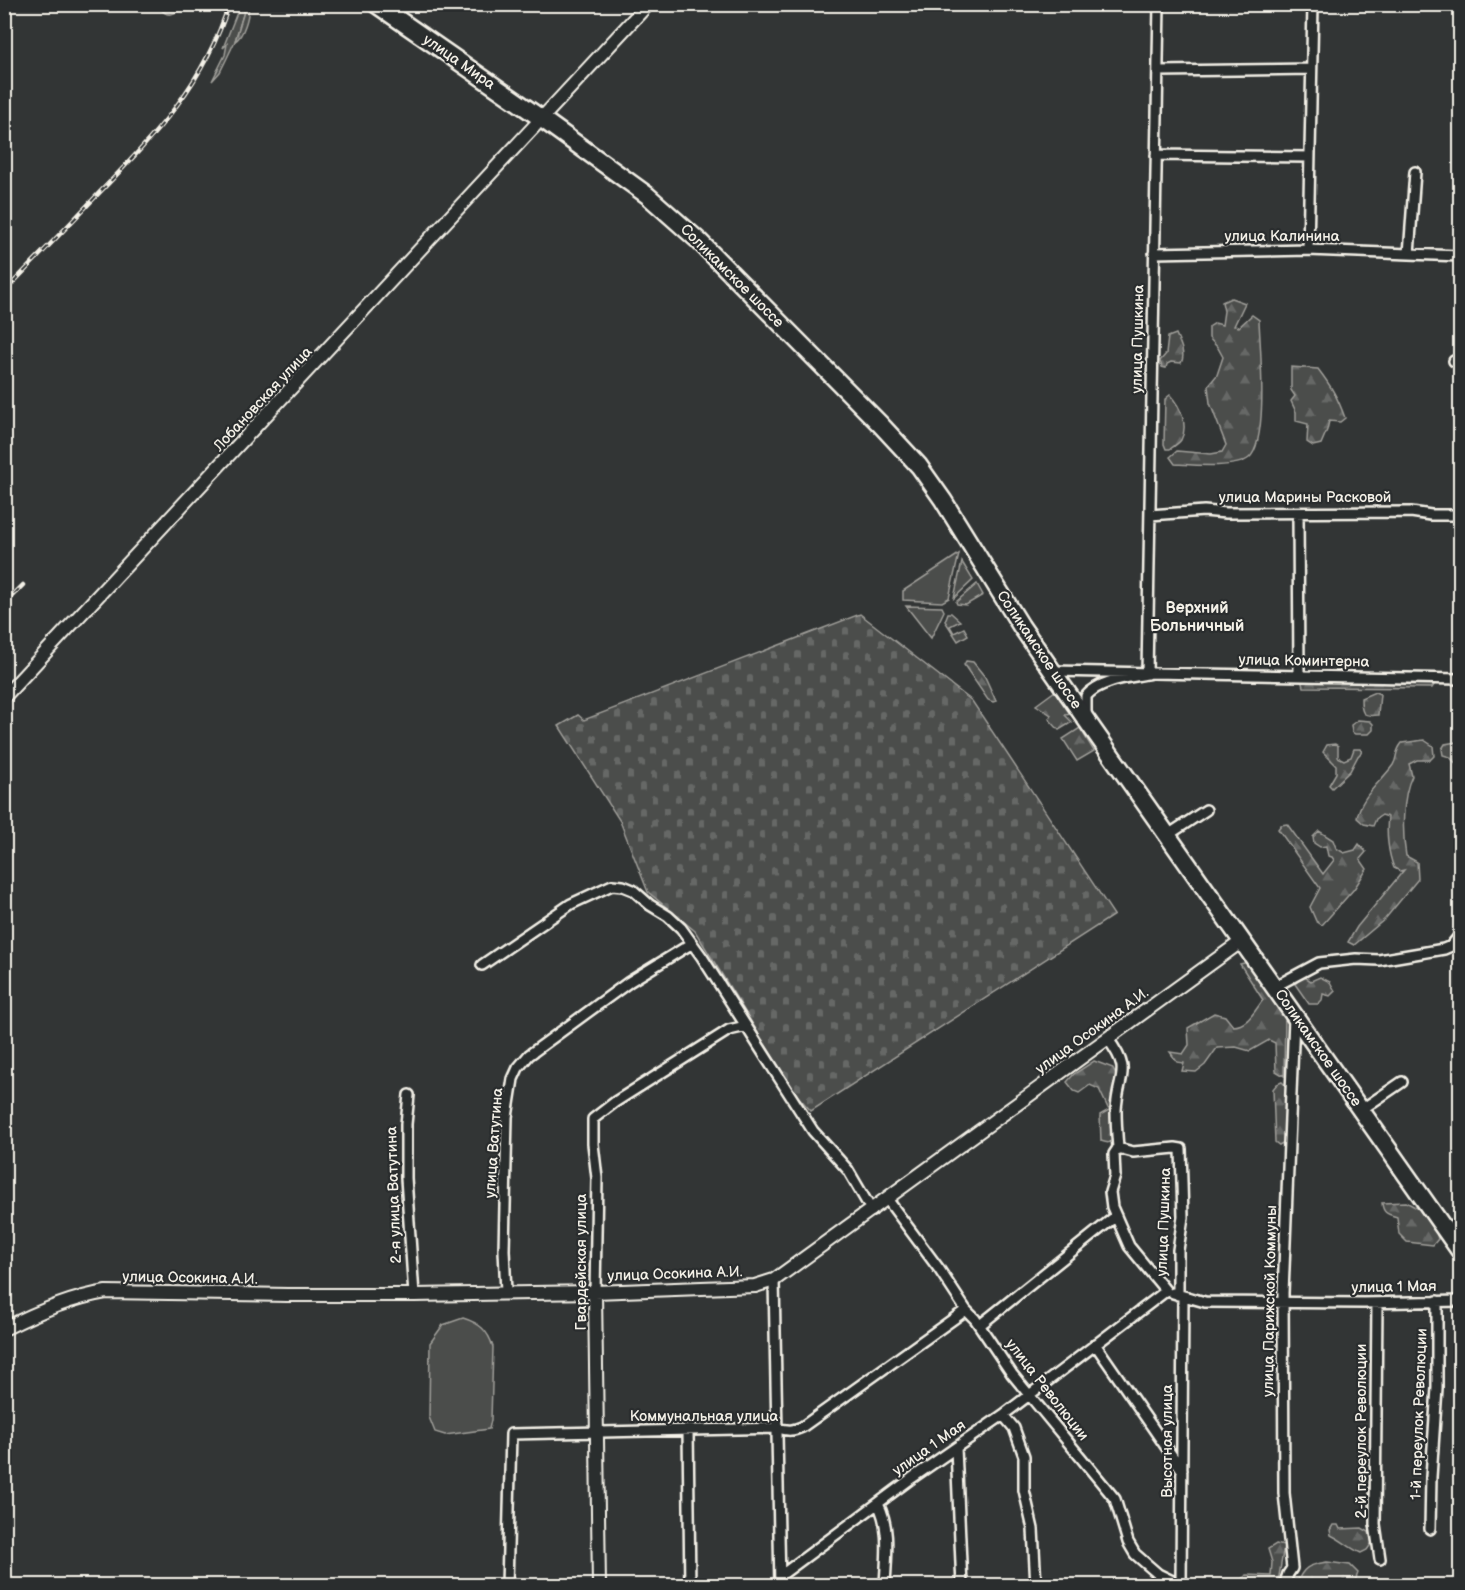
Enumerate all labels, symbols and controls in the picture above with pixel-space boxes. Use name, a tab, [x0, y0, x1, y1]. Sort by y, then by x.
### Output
street label: улица Мира	[419, 30, 499, 94]
street label: Соликамское шоссе	[676, 220, 788, 332]
street label: улица Калинина	[1224, 227, 1340, 246]
street label: улица Пушкина	[1128, 284, 1148, 394]
street label: Лобановская улица	[209, 343, 317, 456]
street label: улица Марины Расковой	[1219, 488, 1391, 507]
street label: Соликамское шоссе	[992, 587, 1086, 713]
district label: Верхний Больничный	[1150, 599, 1244, 636]
street label: улица Коминтерна	[1238, 650, 1370, 672]
street label: улица Осокина А.И.	[1032, 984, 1152, 1078]
street label: Соликамское шоссе	[1270, 986, 1366, 1110]
street label: улица Ватутина	[481, 1087, 507, 1199]
street label: 2-я улица Ватутина	[382, 1126, 406, 1264]
street label: улица Пушкина	[1153, 1167, 1175, 1277]
street label: Гвардейская улица	[572, 1193, 591, 1330]
street label: улица Парижской Коммуны	[1259, 1205, 1281, 1397]
street label: улица Осокина А.И.	[607, 1262, 743, 1286]
street label: улица Осокина А.И.	[122, 1267, 258, 1289]
street label: улица 1 Мая	[1351, 1277, 1437, 1297]
street label: 1-й переулок Революции	[1407, 1328, 1431, 1500]
street label: улица Революции	[1001, 1335, 1093, 1445]
street label: 2-й переулок Революции	[1352, 1344, 1371, 1518]
street label: Высотная улица	[1158, 1384, 1177, 1498]
street label: Коммунальная улица	[630, 1407, 778, 1426]
street label: улица 1 Мая	[889, 1416, 969, 1480]

